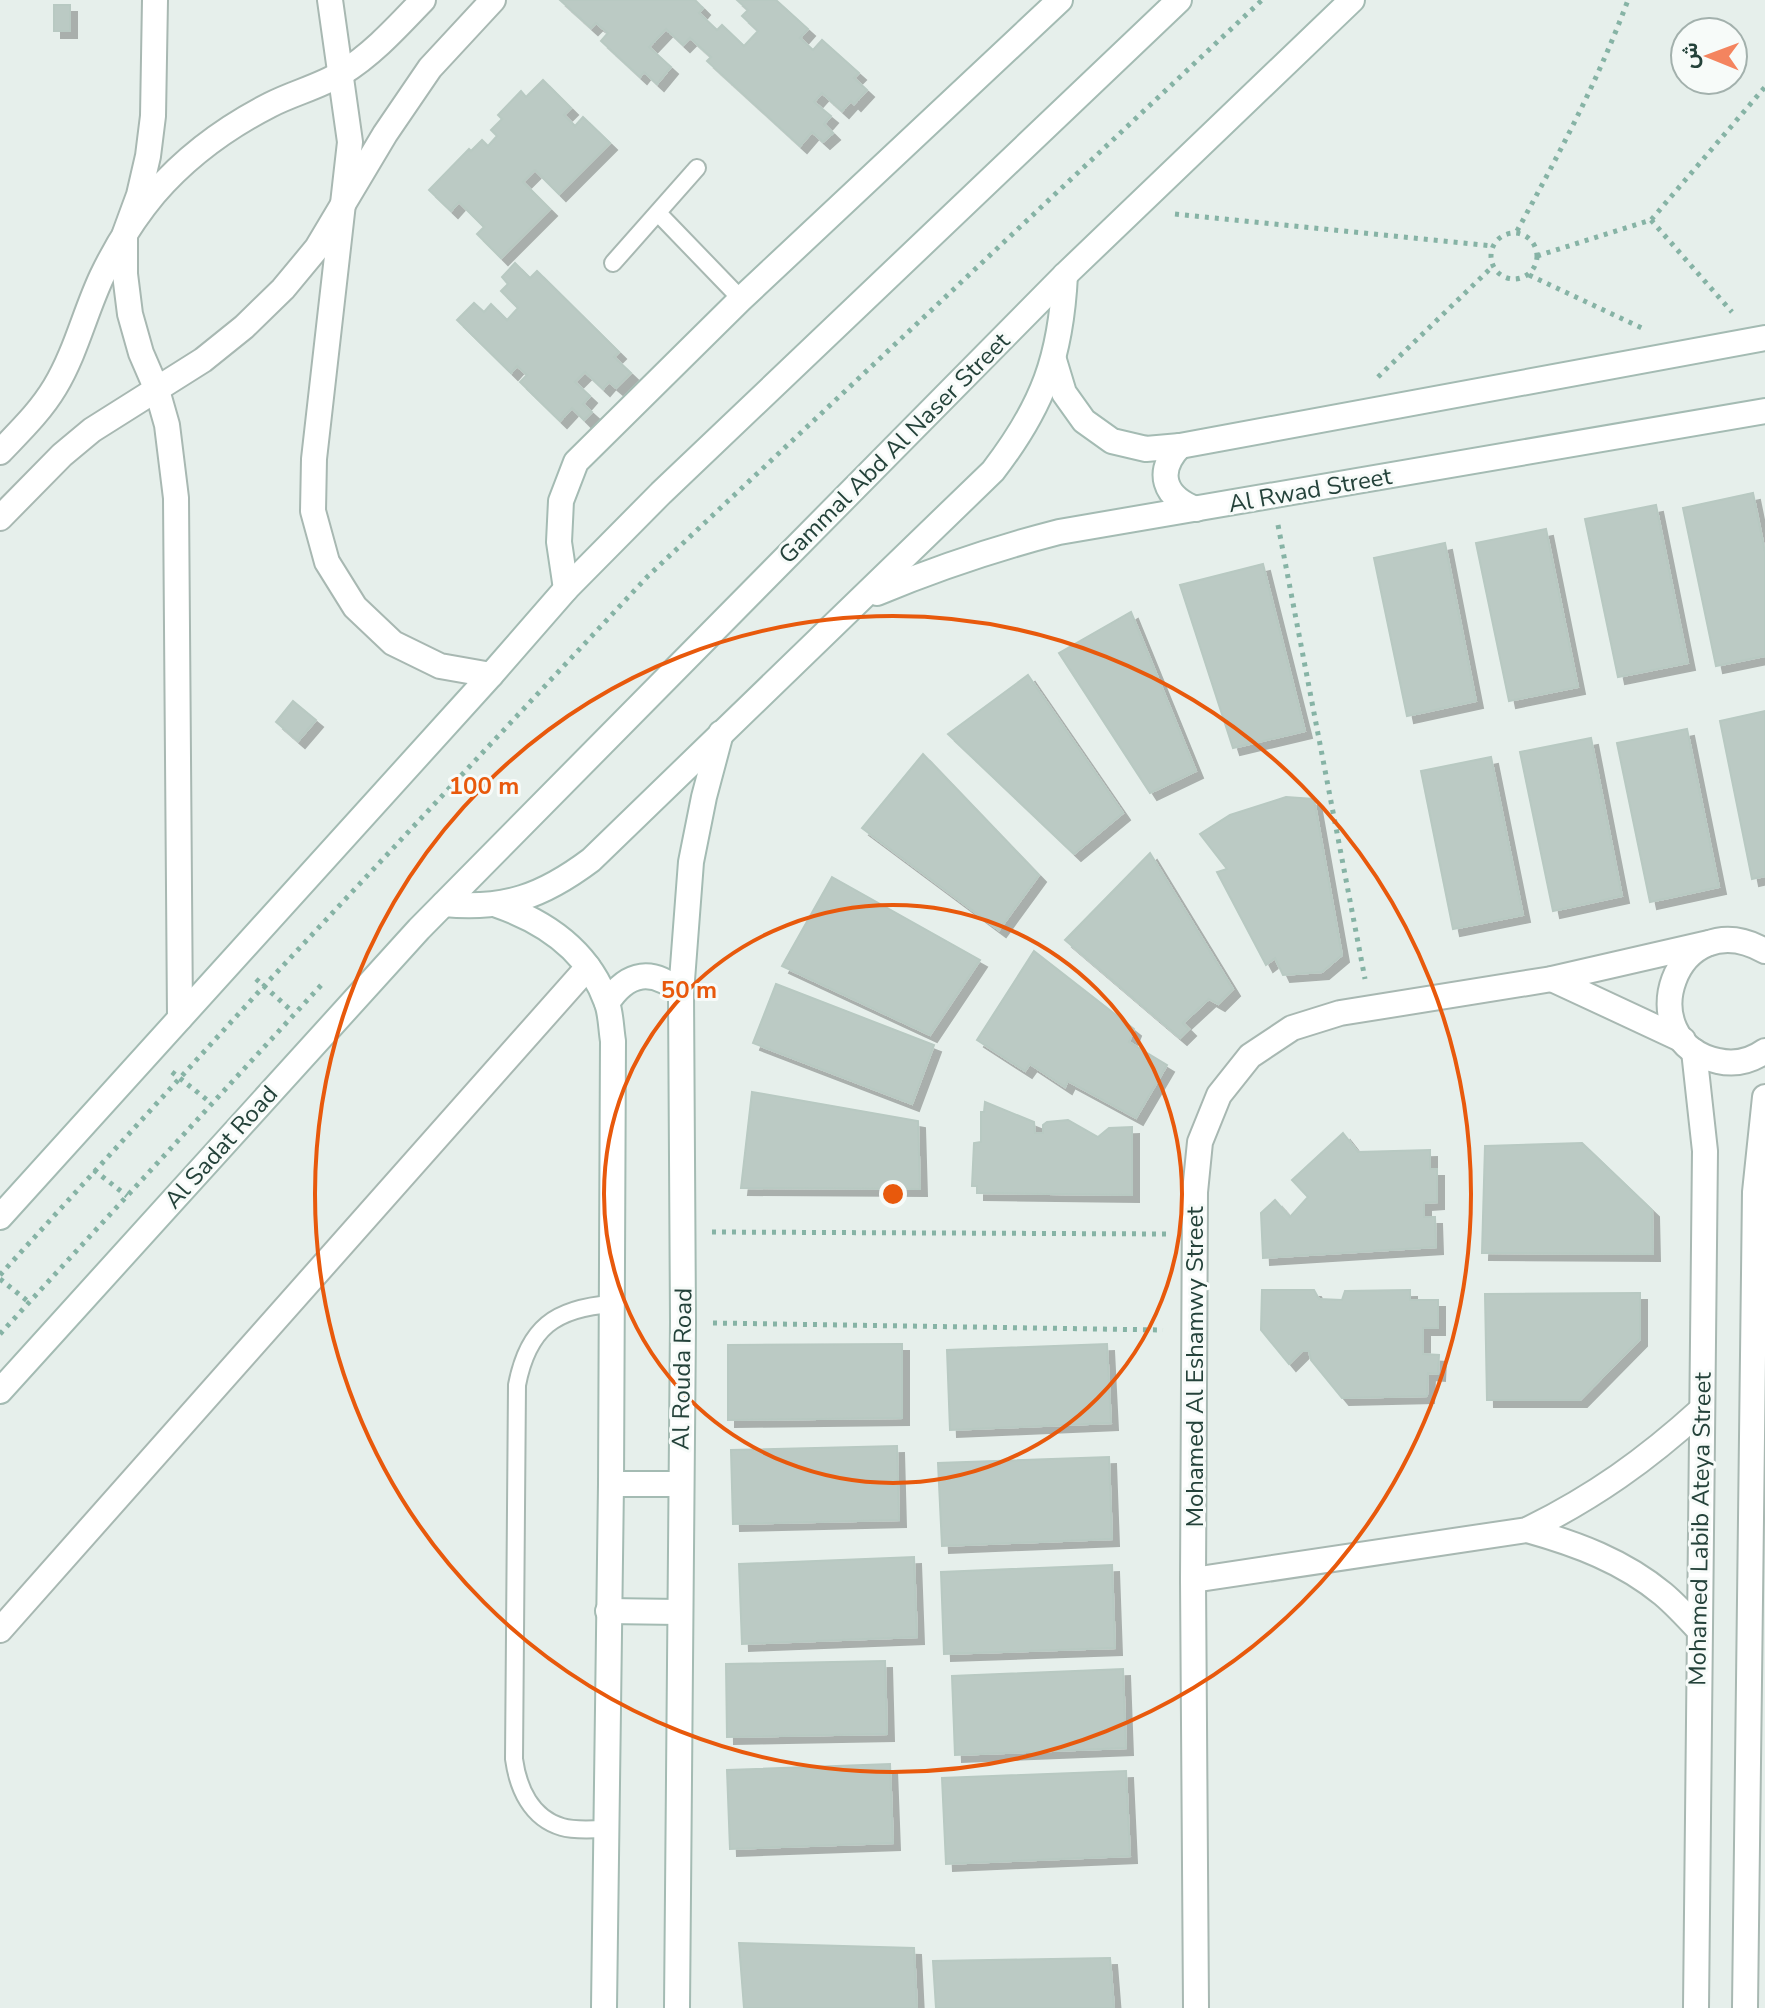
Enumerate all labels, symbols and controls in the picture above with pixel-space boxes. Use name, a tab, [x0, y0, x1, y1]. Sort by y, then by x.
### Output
north arrow	[1669, 16, 1749, 96]
text: ش	[1675, 42, 1705, 69]
street label: Gammal Abd Al Naser Street	[771, 325, 1017, 571]
street label: Al Rwad Street	[1226, 460, 1395, 520]
text: 100 m	[449, 770, 519, 802]
text: 50 m	[661, 974, 717, 1006]
street label: Al Sadat Road	[157, 1079, 285, 1215]
centre of rings	[879, 1180, 907, 1208]
street label: Mohamed Al Eshamwy Street	[1179, 1206, 1211, 1528]
street label: Al Rouda Road	[665, 1288, 699, 1450]
street label: Mohamed Labib Ateya Street	[1681, 1371, 1719, 1686]

